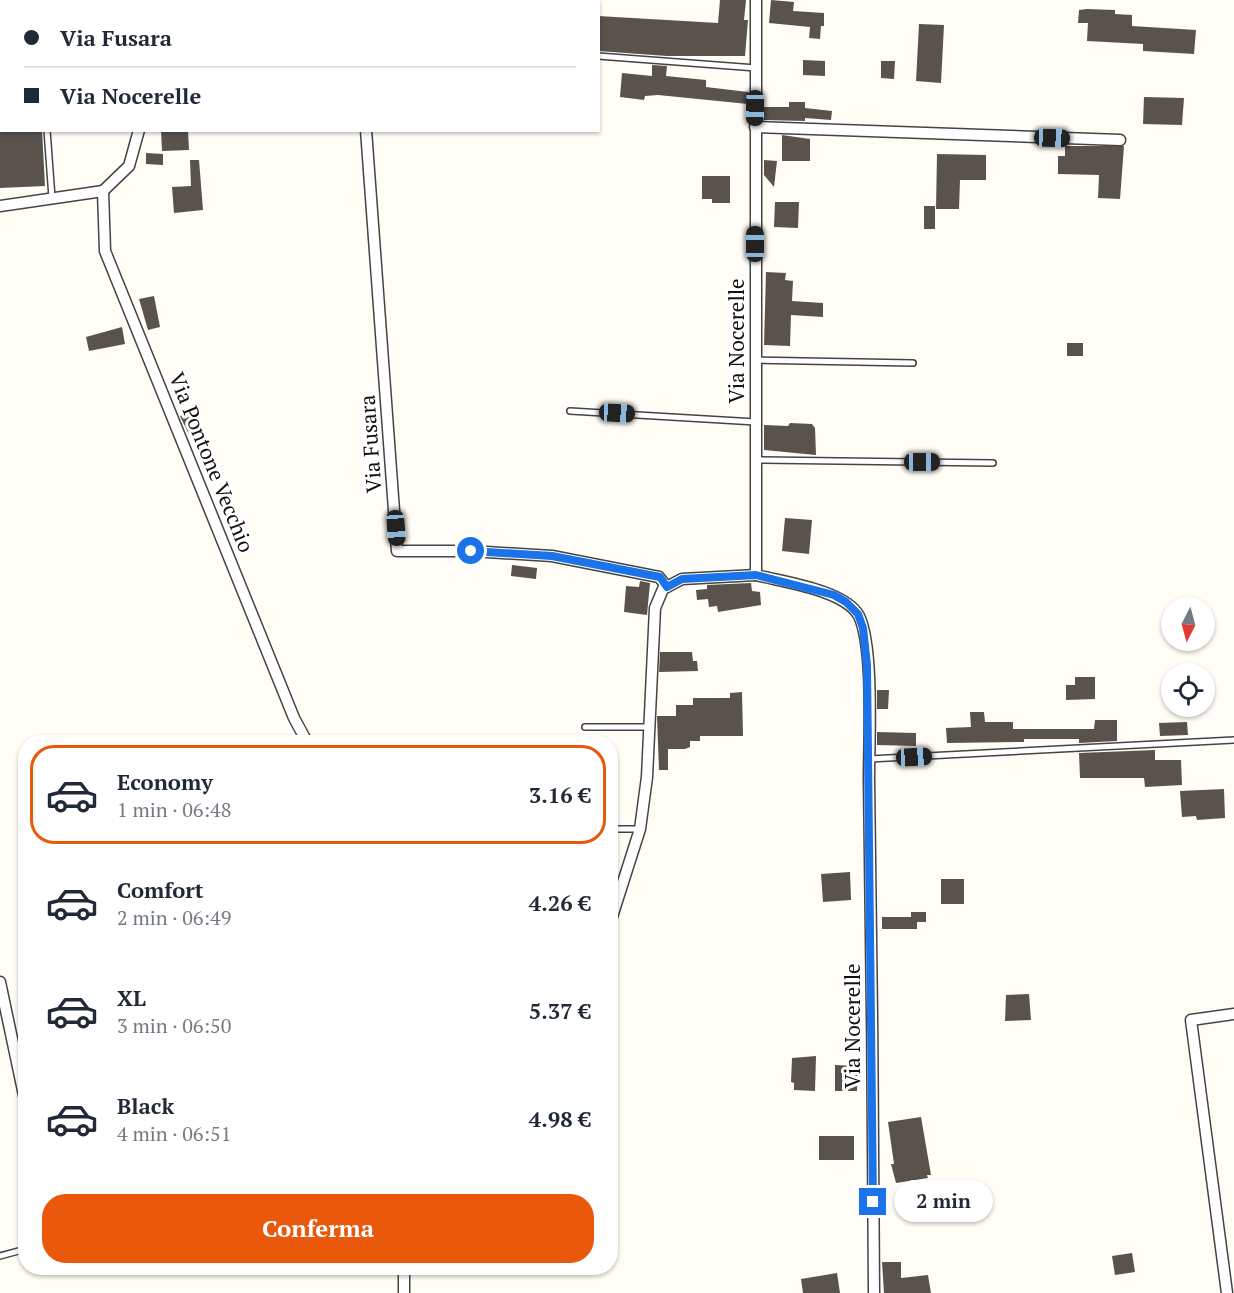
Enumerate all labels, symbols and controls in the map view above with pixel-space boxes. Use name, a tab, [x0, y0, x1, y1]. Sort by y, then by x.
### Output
text: Via Fusara	[60, 23, 172, 52]
text: Via Nocerelle	[60, 81, 201, 110]
car	[746, 90, 764, 126]
car	[1034, 128, 1070, 148]
car	[746, 226, 764, 262]
street label: Via Nocerelle	[722, 278, 750, 404]
street label: Via Pontone Vecchio	[163, 368, 261, 556]
street label: Via Fusara	[353, 394, 387, 494]
car	[599, 403, 635, 423]
car	[904, 453, 940, 471]
car	[386, 509, 406, 547]
route start	[457, 537, 484, 564]
north arrow	[1161, 597, 1215, 651]
map controls	[1161, 597, 1215, 717]
button: locate	[1161, 663, 1215, 717]
car	[896, 747, 932, 767]
text: Economy	[117, 767, 213, 796]
icon: car	[45, 768, 99, 822]
text: 3.16 €	[529, 780, 591, 809]
text: 1 min · 06:48	[117, 796, 231, 823]
text: Comfort	[117, 875, 203, 904]
icon: car	[45, 876, 99, 930]
text: 4.26 €	[529, 888, 591, 917]
text: 2 min · 06:49	[117, 904, 231, 931]
street label: Via Nocerelle	[838, 963, 866, 1089]
text: XL	[117, 983, 146, 1012]
icon: car	[45, 984, 99, 1038]
text: 5.37 €	[529, 996, 591, 1025]
text: 3 min · 06:50	[117, 1012, 231, 1039]
text: Black	[117, 1091, 174, 1120]
icon: car	[45, 1092, 99, 1146]
text: 4.98 €	[529, 1104, 591, 1133]
text: 4 min · 06:51	[117, 1120, 231, 1147]
callout: 2 min	[894, 1181, 993, 1223]
text: 2 min	[916, 1187, 971, 1214]
route end	[859, 1188, 886, 1215]
button: Conferma	[42, 1194, 594, 1263]

